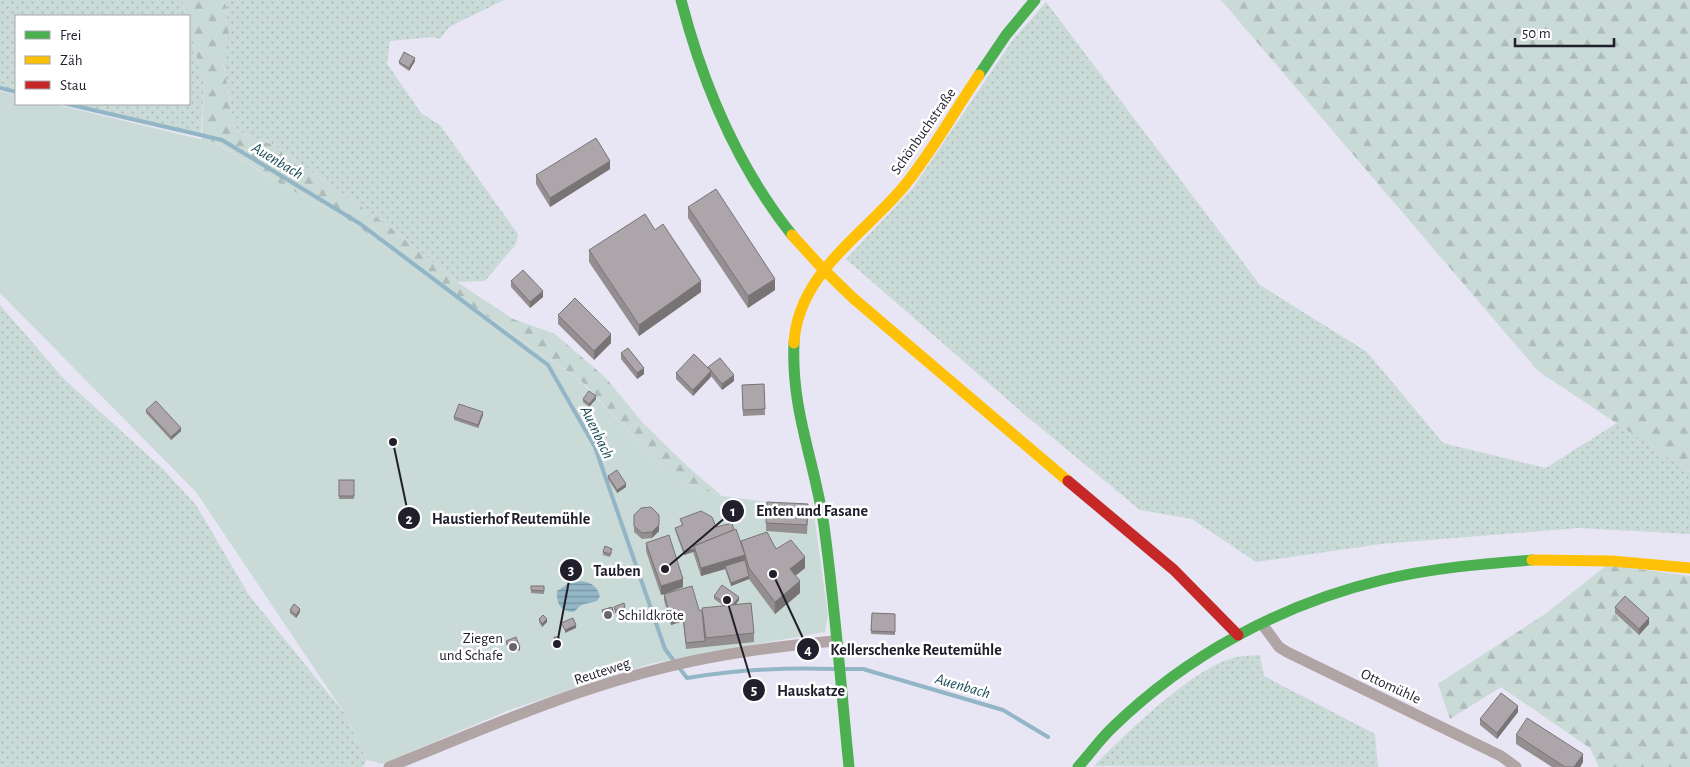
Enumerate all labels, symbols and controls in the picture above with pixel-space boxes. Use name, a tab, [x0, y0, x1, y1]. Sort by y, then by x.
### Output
legend	[15, 15, 190, 105]
scale bar	[1515, 15, 1614, 47]
text: 50 m	[1522, 26, 1551, 41]
text: Frei	[60, 28, 81, 43]
text: Zäh	[60, 53, 83, 68]
text: Stau	[60, 78, 87, 93]
street label: Schönbuchstraße	[888, 85, 959, 177]
water label: Auenbach	[248, 139, 306, 182]
water label: Auenbach	[577, 403, 617, 461]
callout: Enten und Fasane	[721, 495, 878, 526]
callout: Haustierhof Reutemühle	[397, 503, 600, 534]
text: Enten und Fasane	[756, 503, 868, 519]
text: 1	[730, 504, 736, 519]
text: Haustierhof Reutemühle	[432, 511, 591, 527]
text: 2	[405, 512, 413, 527]
callout: Tauben	[558, 555, 651, 586]
text: 3	[568, 563, 574, 578]
text: Tauben	[593, 563, 641, 579]
place label: Schildkröte	[618, 608, 684, 623]
marker: Schildkröte	[602, 609, 614, 621]
place label: Ziegen und Schafe	[439, 631, 503, 663]
callout: Kellerschenke Reutemühle	[796, 634, 1012, 665]
marker: Ziegen und Schafe	[507, 641, 519, 653]
text: Kellerschenke Reutemühle	[830, 642, 1002, 658]
text: 4	[804, 643, 812, 658]
street label: Reuteweg	[572, 655, 633, 688]
street label: Ottomühle	[1359, 666, 1423, 707]
water label: Auenbach	[932, 670, 992, 701]
callout: Hauskatze	[742, 675, 855, 706]
text: 5	[751, 683, 757, 698]
text: Hauskatze	[777, 683, 845, 699]

